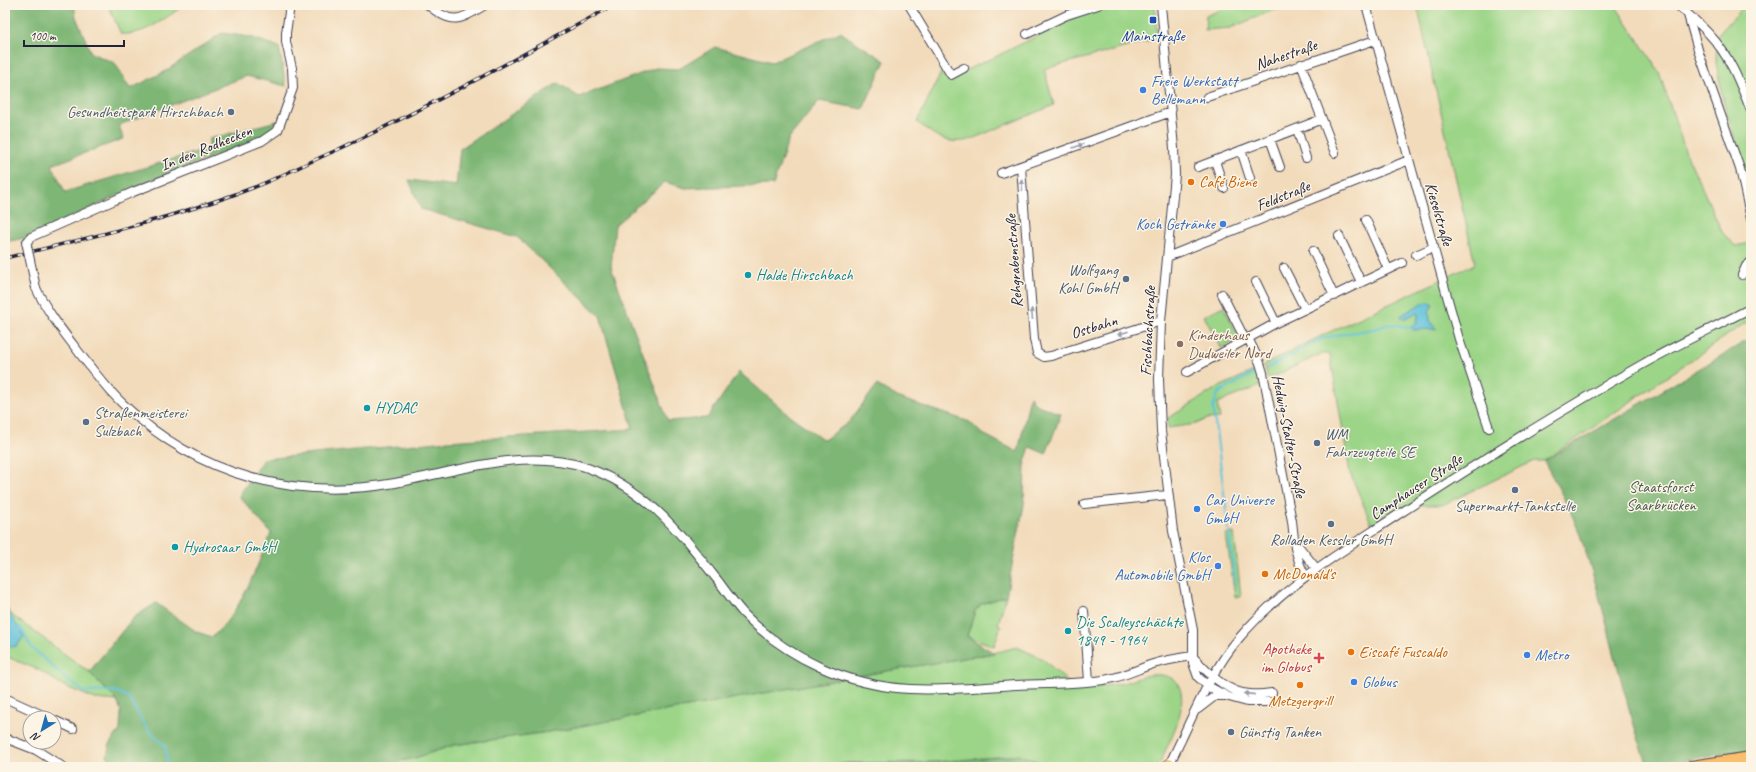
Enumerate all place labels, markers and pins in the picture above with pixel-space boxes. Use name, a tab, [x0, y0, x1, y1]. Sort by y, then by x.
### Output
marker: Mainstraße	[1148, 15, 1158, 25]
place label: Mainstraße	[1121, 26, 1186, 46]
place label: Freie Werkstatt Bellemann	[1151, 71, 1240, 109]
marker: Freie Werkstatt Bellemann	[1138, 85, 1148, 95]
place label: Gesundheitspark Hirschbach	[67, 102, 225, 122]
marker: Gesundheitspark Hirschbach	[226, 107, 236, 117]
place label: Café Biene	[1199, 172, 1258, 192]
marker: Café Biene	[1186, 177, 1196, 187]
place label: Koch Getränke	[1136, 214, 1217, 234]
marker: Koch Getränke	[1218, 219, 1228, 229]
place label: Wolfgang Kohl GmbH	[1058, 260, 1121, 298]
place label: Halde Hirschbach	[756, 265, 854, 285]
marker: Halde Hirschbach	[743, 270, 753, 280]
marker: Wolfgang Kohl GmbH	[1121, 274, 1131, 284]
place label: Kinderhaus Dudweiler Nord	[1188, 325, 1273, 363]
marker: Kinderhaus Dudweiler Nord	[1175, 339, 1185, 349]
place label: HYDAC	[375, 398, 418, 418]
place label: Straßenmeisterei Sulzbach	[94, 403, 189, 441]
marker: HYDAC	[362, 403, 372, 413]
marker: Straßenmeisterei Sulzbach	[81, 417, 91, 427]
place label: WM Fahrzeugteile SE	[1325, 424, 1418, 462]
marker: WM Fahrzeugteile SE	[1312, 438, 1322, 448]
marker: Supermarkt-Tankstelle	[1510, 485, 1520, 495]
place label: Car Universe GmbH	[1205, 490, 1276, 528]
place label: Supermarkt-Tankstelle	[1455, 496, 1577, 516]
marker: Car Universe GmbH	[1192, 504, 1202, 514]
marker: Rolladen Kessler GmbH	[1326, 519, 1336, 529]
place label: Rolladen Kessler GmbH	[1270, 530, 1395, 550]
place label: Hydrosaar GmbH	[183, 537, 279, 557]
marker: Hydrosaar GmbH	[170, 542, 180, 552]
place label: Klos Automobile GmbH	[1115, 547, 1213, 585]
marker: Klos Automobile GmbH	[1213, 561, 1223, 571]
place label: McDonald's	[1273, 564, 1337, 584]
marker: McDonald's	[1260, 569, 1270, 579]
place label: Die Scalleyschächte 1849 - 1964	[1076, 612, 1185, 650]
marker: Die Scalleyschächte 1849 - 1964	[1063, 626, 1073, 636]
place label: Apotheke im Globus	[1261, 639, 1313, 677]
place label: Eiscafé Fuscaldo	[1359, 642, 1448, 662]
place label: Metro	[1535, 645, 1571, 665]
marker: Eiscafé Fuscaldo	[1346, 647, 1356, 657]
marker: Metro	[1522, 650, 1532, 660]
marker: Apotheke im Globus	[1314, 653, 1324, 663]
place label: Globus	[1362, 672, 1398, 692]
marker: Globus	[1349, 677, 1359, 687]
marker: Metzgergrill	[1295, 680, 1305, 690]
place label: Metzgergrill	[1268, 691, 1335, 711]
place label: Günstig Tanken	[1239, 722, 1322, 742]
marker: Günstig Tanken	[1226, 727, 1236, 737]

